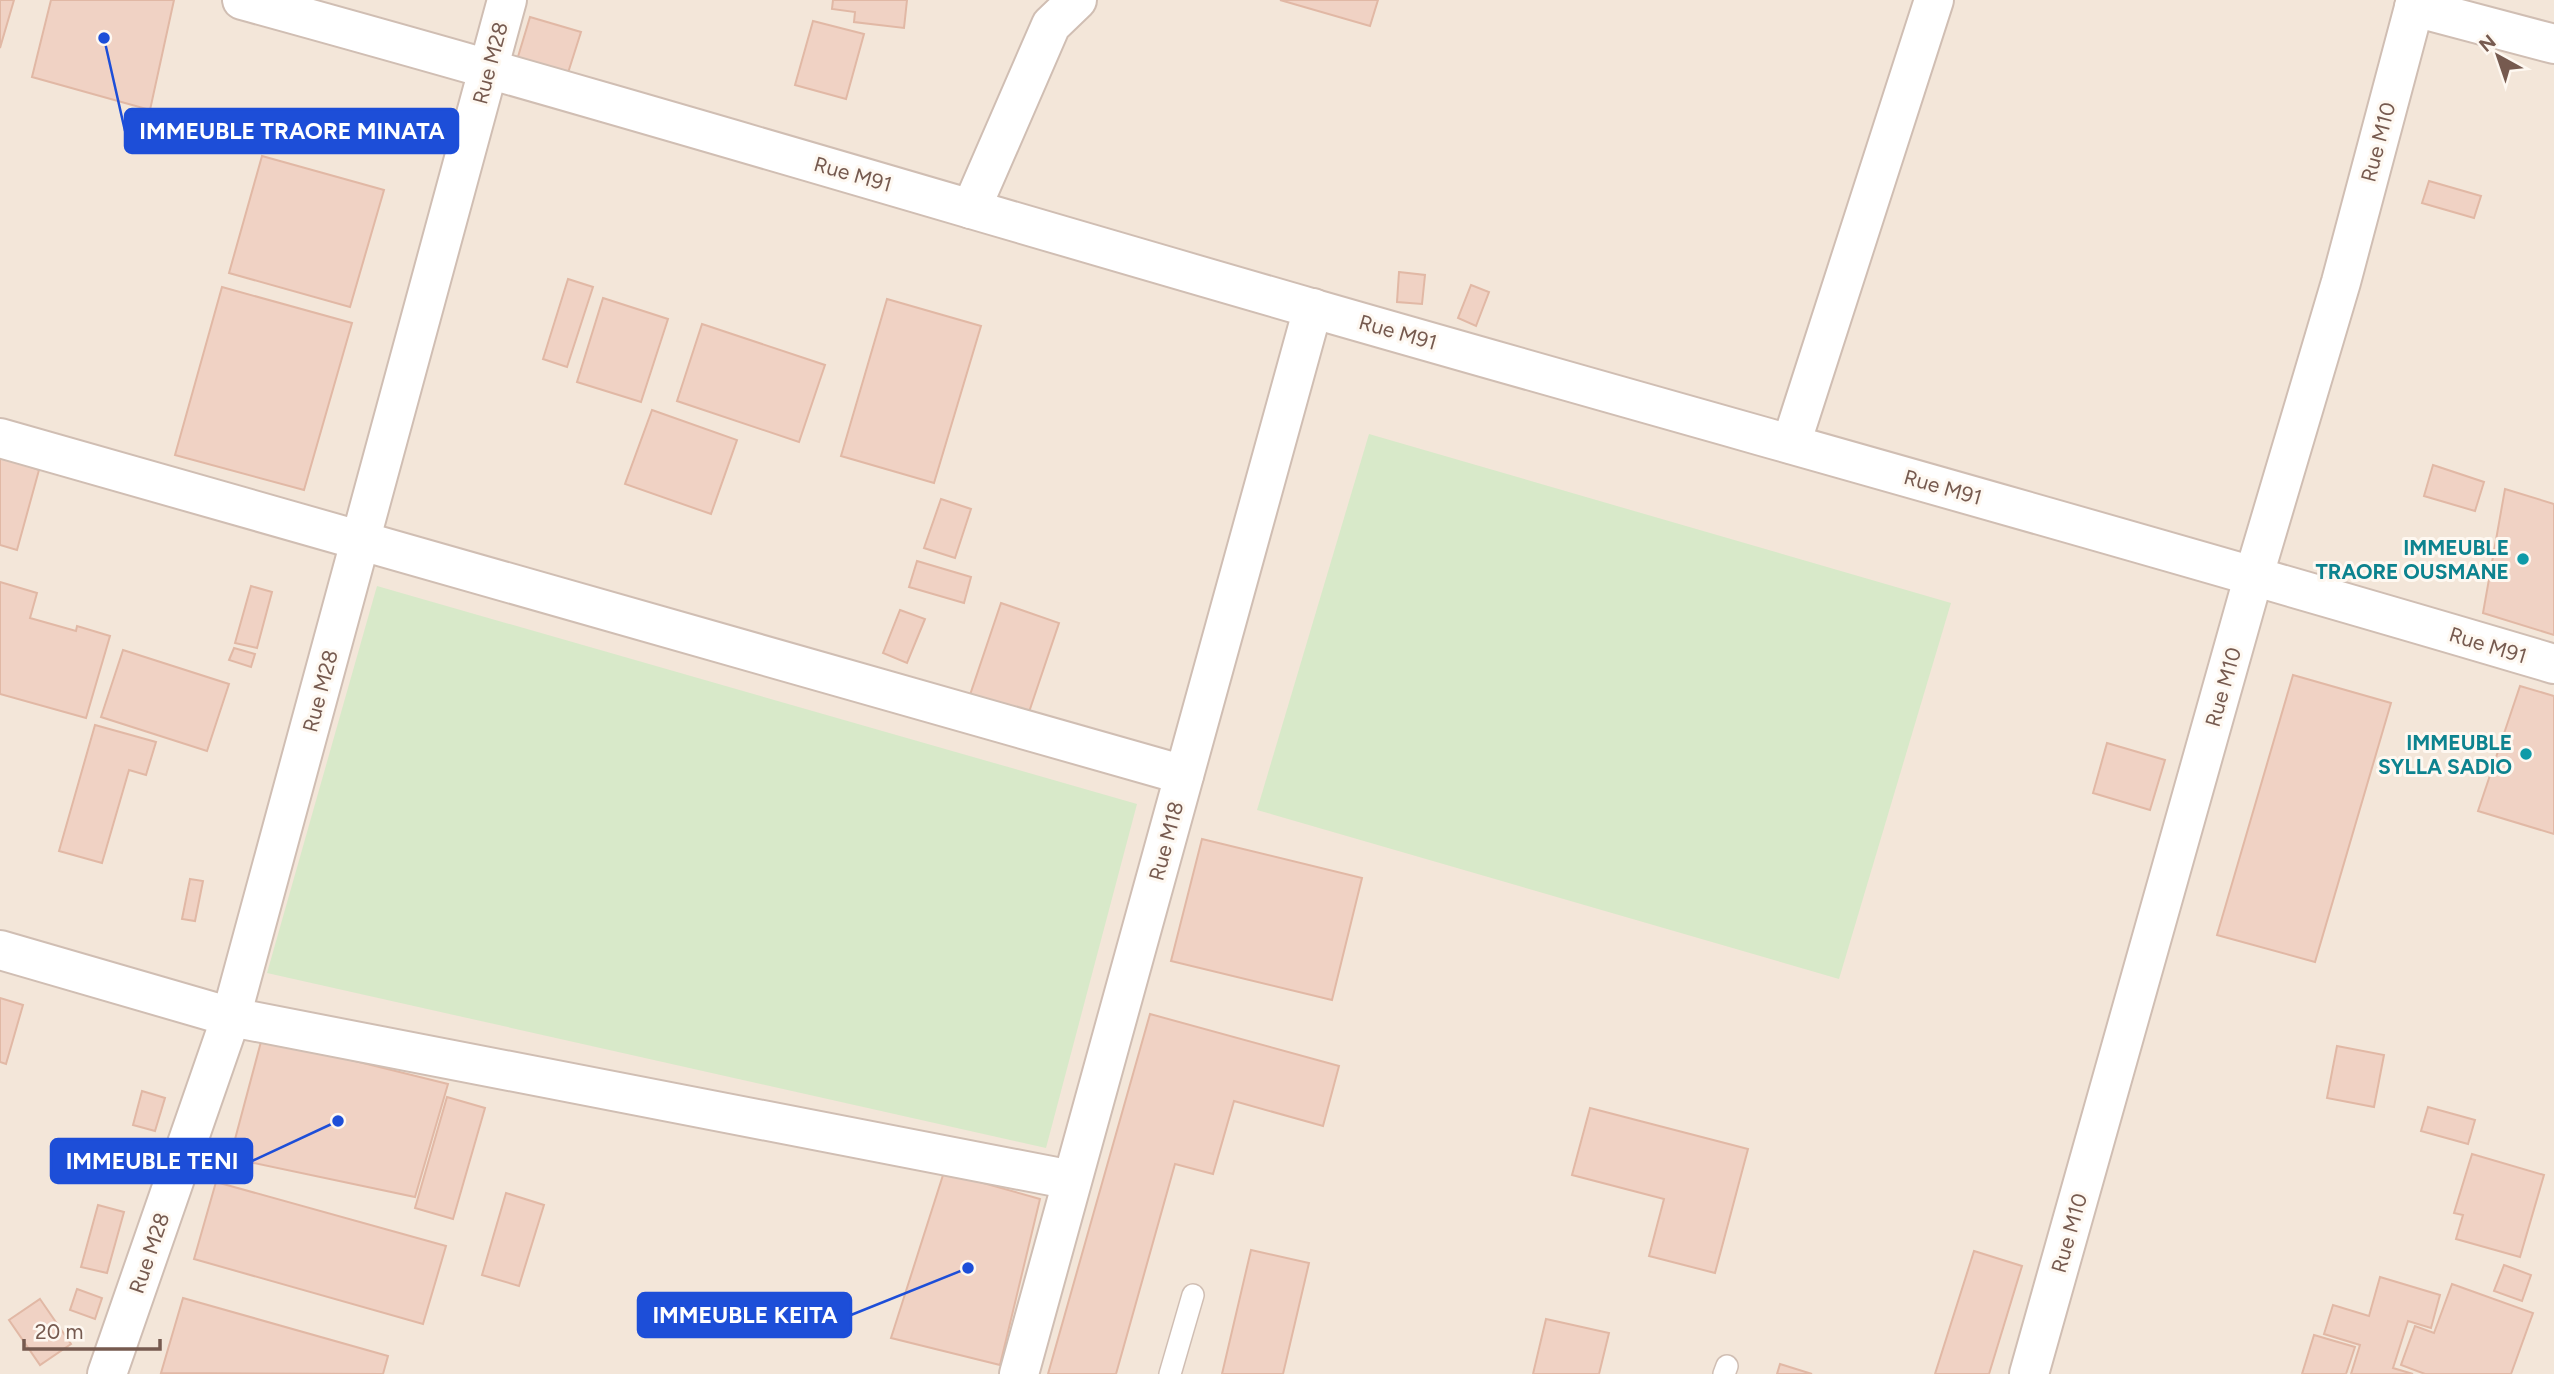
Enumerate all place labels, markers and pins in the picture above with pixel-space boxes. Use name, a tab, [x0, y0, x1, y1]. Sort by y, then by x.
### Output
callout: IMMEUBLE TRAORE MINATA	[125, 109, 458, 153]
place label: IMMEUBLE TRAORE OUSMANE	[2316, 535, 2509, 584]
marker: IMMEUBLE TRAORE OUSMANE	[2515, 551, 2531, 567]
place label: IMMEUBLE SYLLA SADIO	[2378, 730, 2512, 779]
marker: IMMEUBLE SYLLA SADIO	[2518, 746, 2534, 762]
callout: IMMEUBLE TENI	[51, 1139, 252, 1183]
callout: IMMEUBLE KEITA	[638, 1293, 851, 1337]

